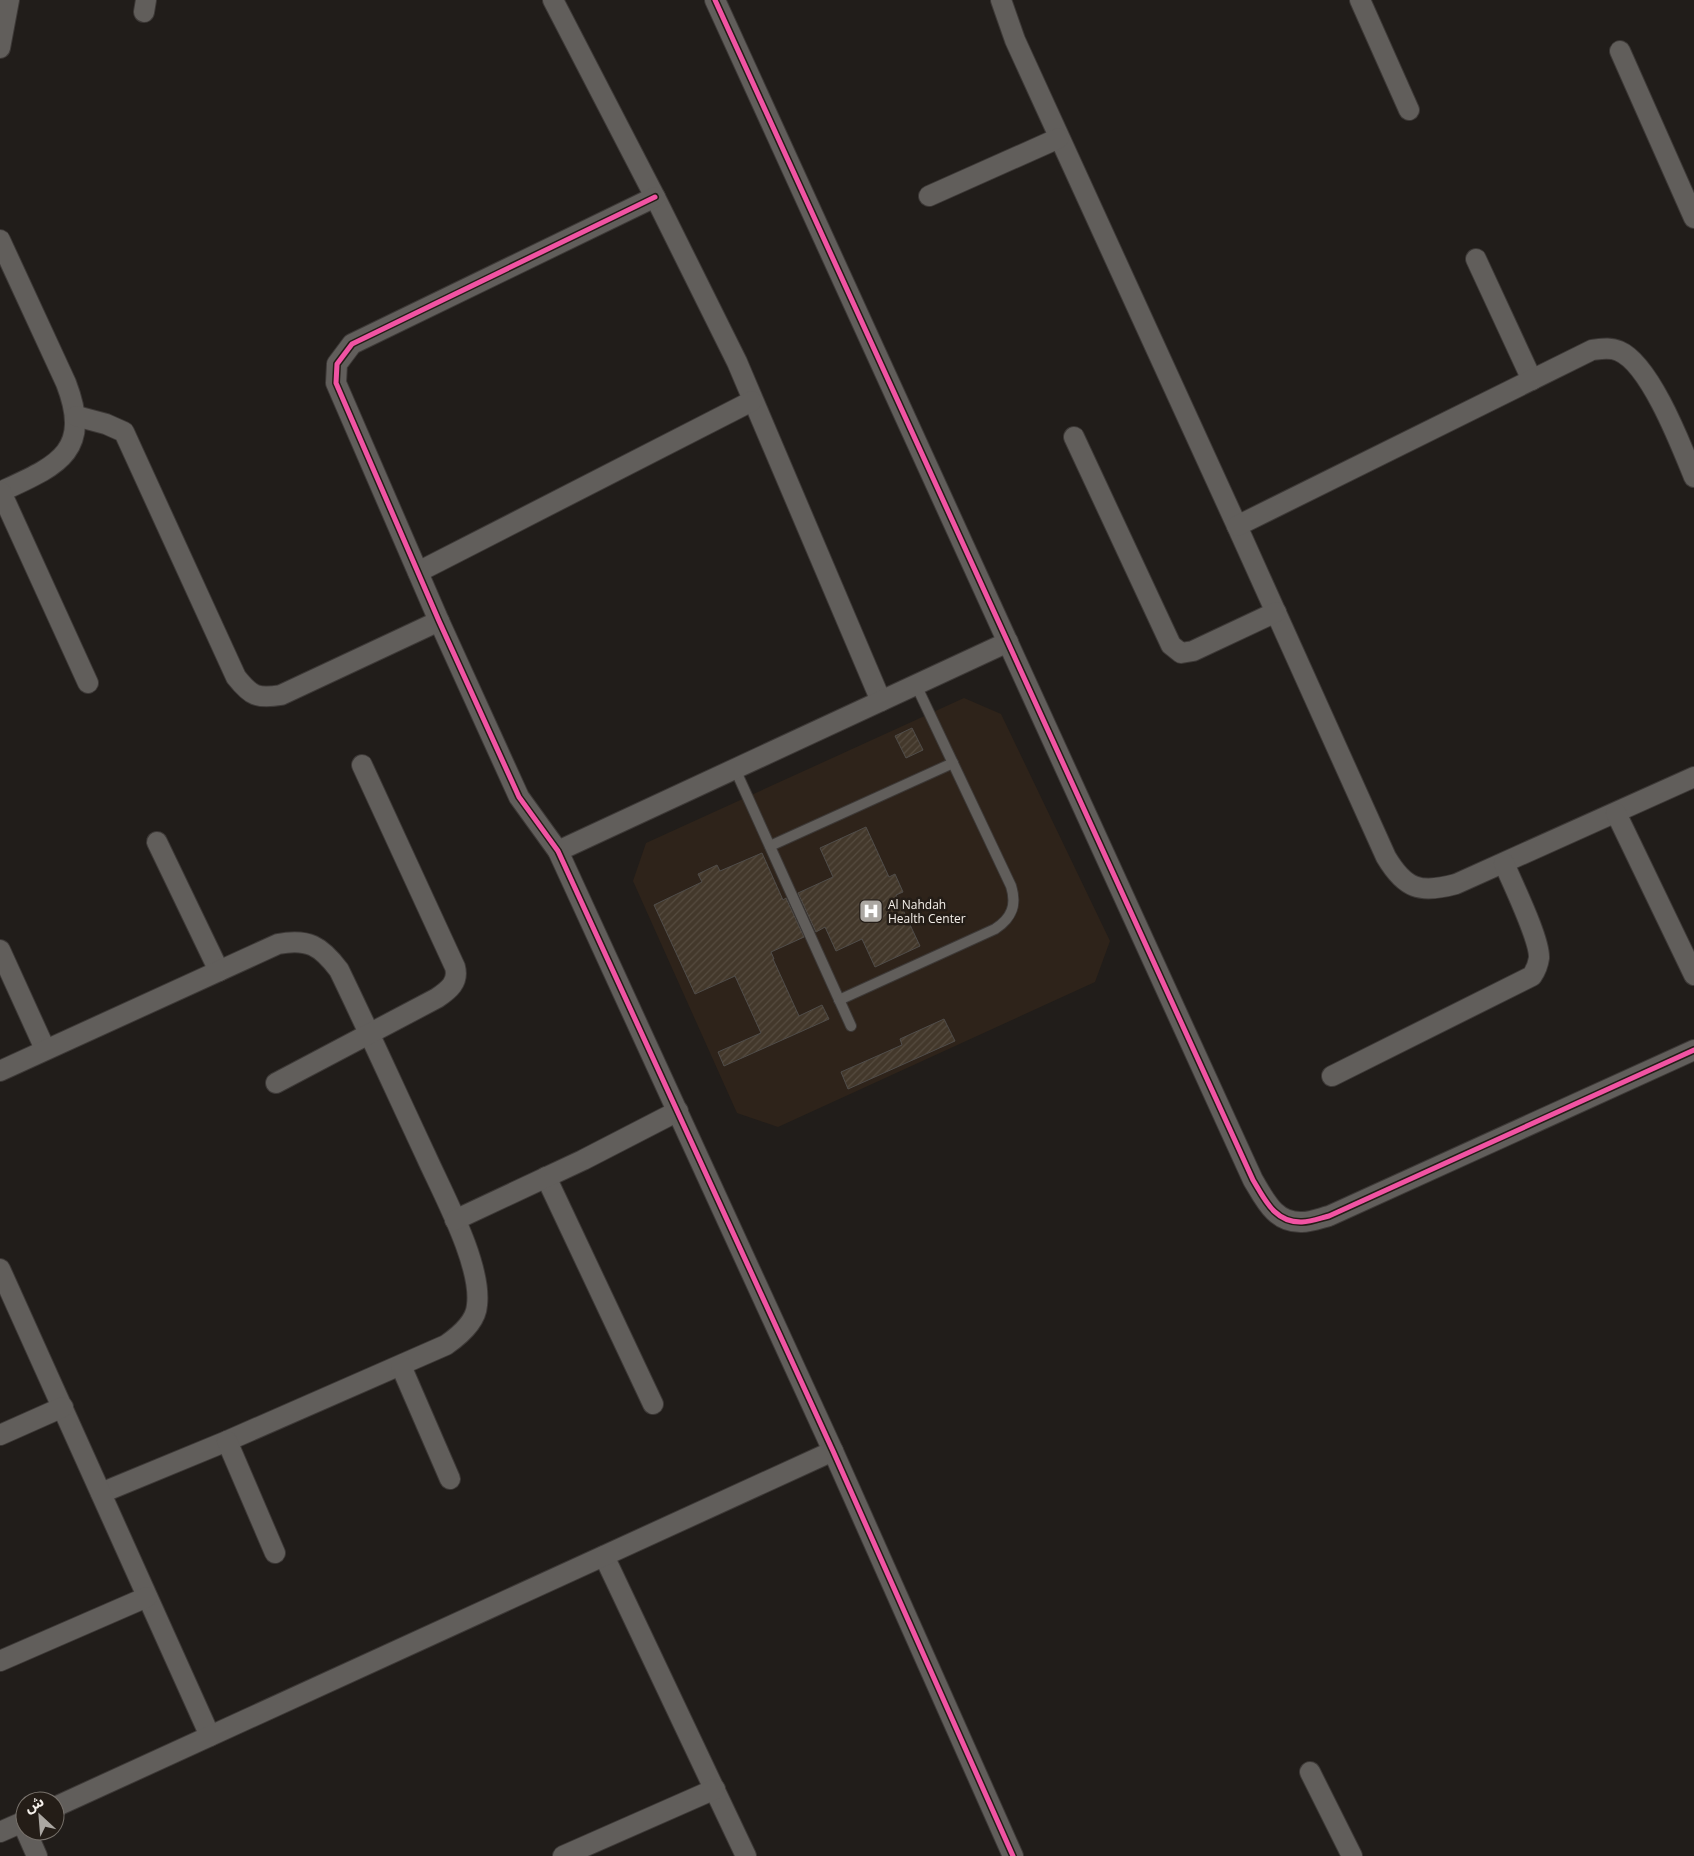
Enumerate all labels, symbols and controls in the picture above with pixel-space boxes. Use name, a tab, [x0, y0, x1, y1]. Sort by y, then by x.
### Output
place label: Al Nahdah Health Center	[888, 896, 966, 927]
hospital icon: Al Nahdah Health Center	[858, 898, 884, 924]
north arrow	[15, 1791, 65, 1841]
text: ش	[21, 1791, 47, 1817]

